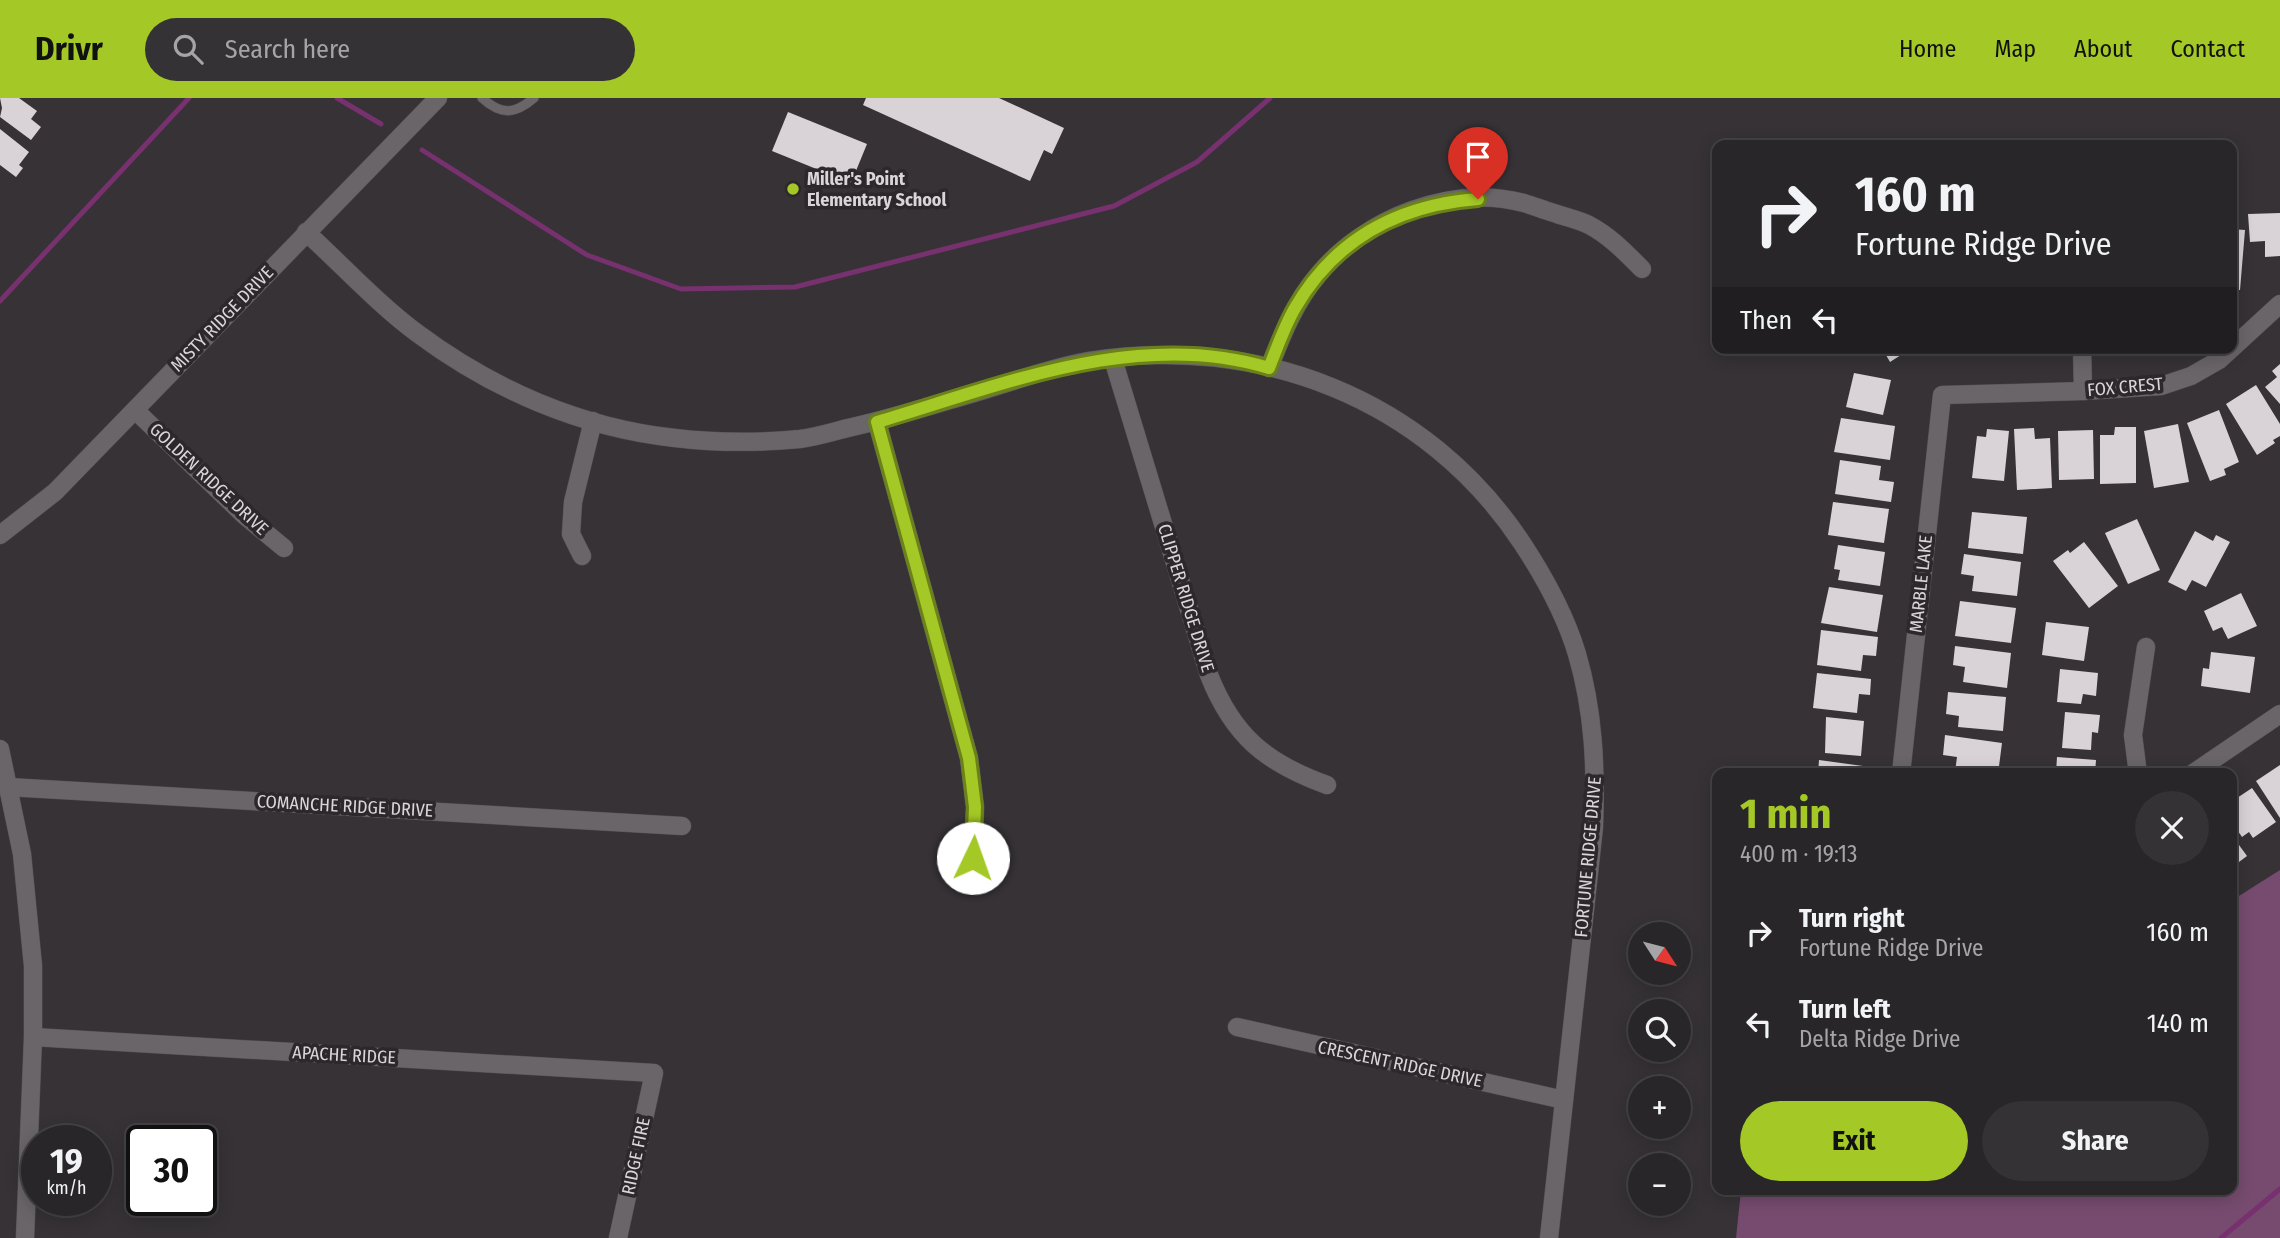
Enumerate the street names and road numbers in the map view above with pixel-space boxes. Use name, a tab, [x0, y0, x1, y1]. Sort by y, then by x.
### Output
street label: MISTY RIDGE DRIVE	[166, 262, 278, 376]
street label: FOX CREST	[2086, 373, 2164, 401]
street label: GOLDEN RIDGE DRIVE	[145, 418, 273, 540]
street label: CLIPPER RIDGE DRIVE	[1153, 521, 1219, 675]
street label: MARBLE LAKE	[1905, 534, 1937, 634]
street label: FORTUNE RIDGE DRIVE	[1570, 776, 1606, 938]
street label: COMANCHE RIDGE DRIVE	[256, 790, 434, 822]
street label: CRESCENT RIDGE DRIVE	[1316, 1036, 1484, 1092]
street label: APACHE RIDGE	[292, 1041, 396, 1069]
street label: RIDGE FIRE	[617, 1115, 655, 1197]

